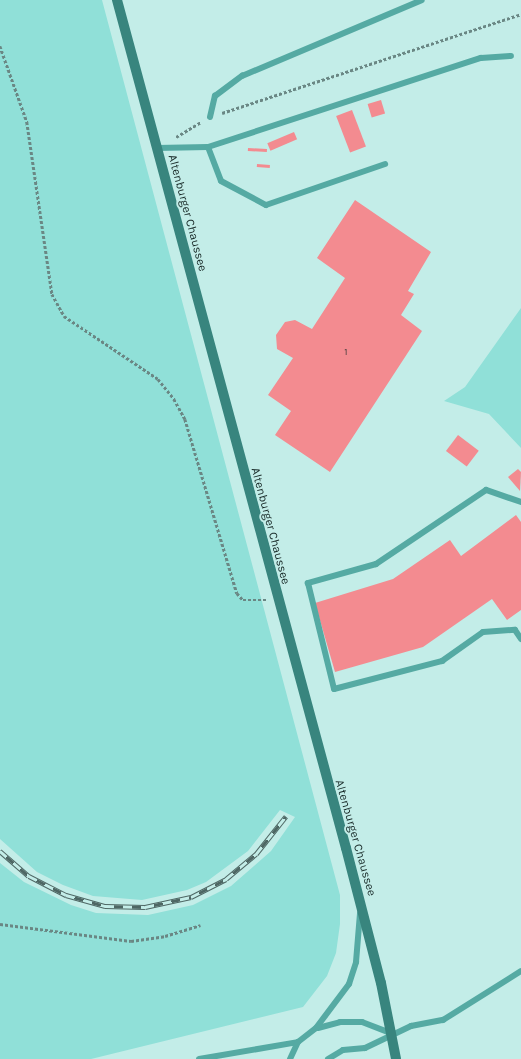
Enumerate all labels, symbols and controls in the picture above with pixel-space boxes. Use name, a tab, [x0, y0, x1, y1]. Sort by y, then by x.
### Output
street label: Altenburger Chaussee	[164, 153, 210, 273]
house number: 1	[344, 347, 348, 359]
street label: Altenburger Chaussee	[247, 466, 293, 586]
street label: Altenburger Chaussee	[332, 778, 378, 898]

